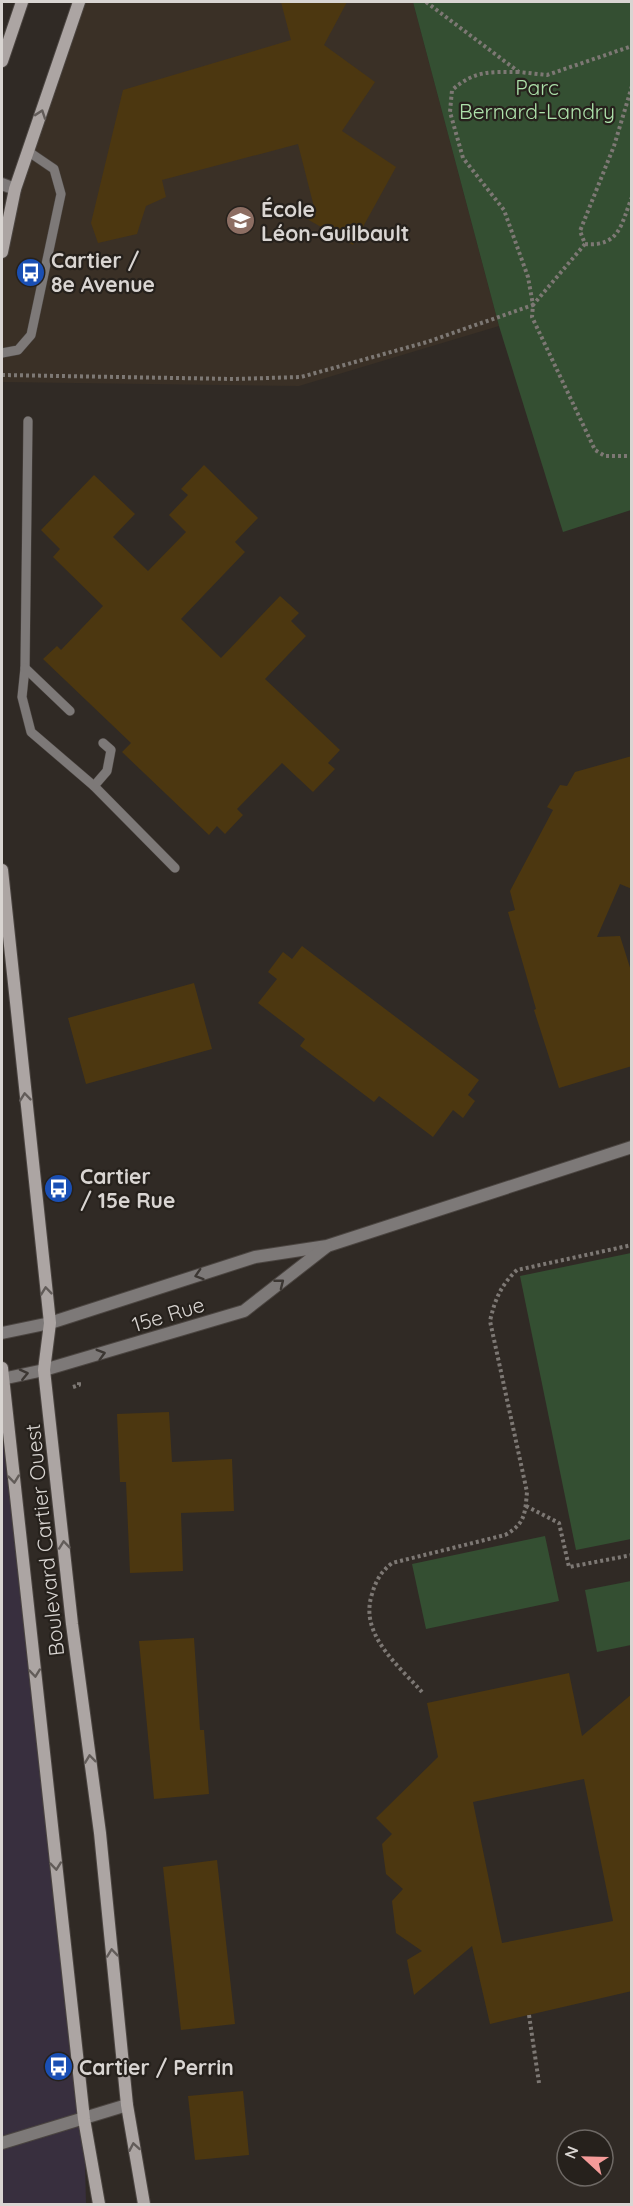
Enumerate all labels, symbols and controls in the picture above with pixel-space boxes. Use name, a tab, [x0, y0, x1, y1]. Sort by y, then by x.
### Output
park label: Parc Bernard-Landry	[459, 74, 615, 124]
one-way arrow	[34, 109, 47, 120]
place label: École Léon-Guilbault	[261, 196, 409, 246]
school or university icon: École Léon-Guilbault	[224, 205, 256, 237]
place label: Cartier / 8e Avenue	[51, 247, 155, 297]
bus stop icon: Cartier / 8e Avenue	[14, 256, 46, 288]
one-way arrow	[20, 1092, 32, 1101]
place label: Cartier / 15e Rue	[80, 1163, 175, 1213]
bus stop icon: Cartier / 15e Rue	[43, 1172, 75, 1204]
one-way arrow	[194, 1267, 205, 1280]
one-way arrow	[273, 1280, 284, 1291]
one-way arrow	[40, 1286, 53, 1295]
street label: 15e Rue	[129, 1291, 207, 1337]
one-way arrow	[95, 1348, 105, 1361]
one-way arrow	[18, 1369, 28, 1382]
street label: Boulevard Cartier Ouest	[19, 1423, 69, 1657]
one-way arrow	[7, 1474, 20, 1483]
one-way arrow	[58, 1540, 71, 1550]
one-way arrow	[28, 1668, 41, 1677]
one-way arrow	[84, 1755, 97, 1764]
one-way arrow	[49, 1862, 62, 1871]
one-way arrow	[106, 1949, 119, 1958]
bus stop icon: Cartier / Perrin	[42, 2051, 74, 2083]
place label: Cartier / Perrin	[79, 2054, 234, 2080]
north arrow	[555, 2128, 615, 2188]
one-way arrow	[128, 2142, 141, 2152]
text: N	[560, 2143, 583, 2162]

